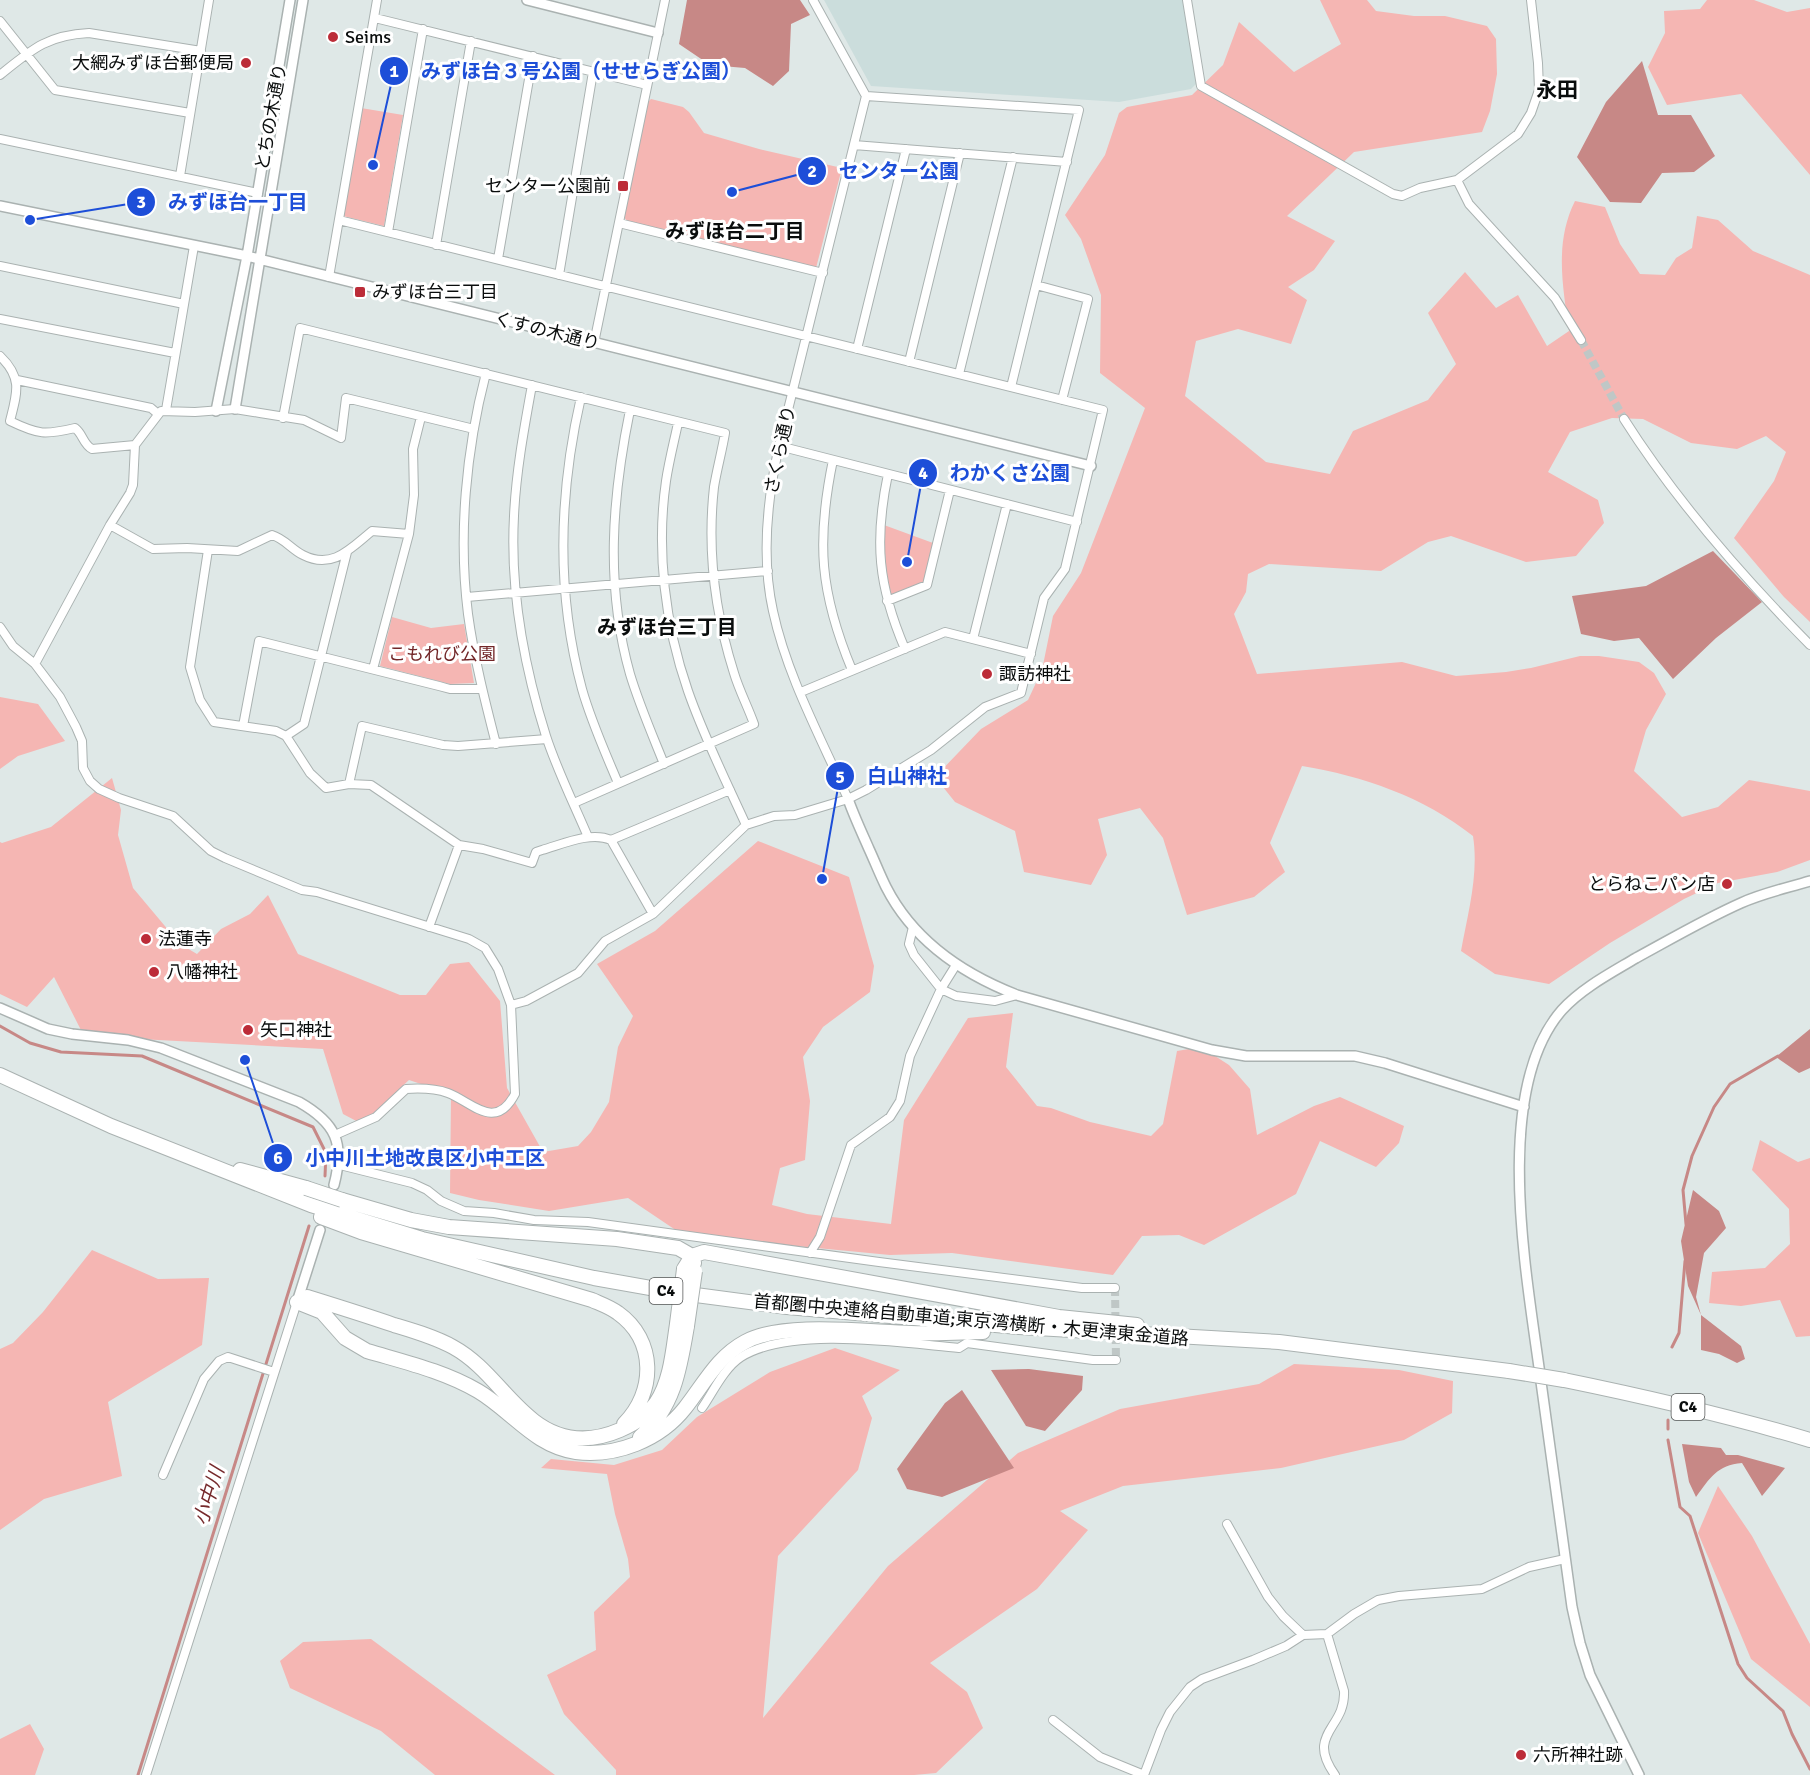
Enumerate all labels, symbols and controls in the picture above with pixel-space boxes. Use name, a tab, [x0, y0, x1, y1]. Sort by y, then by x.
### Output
place label: Seims	[345, 26, 391, 48]
marker: Seims	[326, 30, 340, 44]
place label: 大網みずほ台郵便局	[72, 52, 234, 74]
callout: みずほ台３号公園（せせらぎ公園）	[379, 52, 753, 90]
marker: 大網みずほ台郵便局	[239, 56, 253, 70]
text: みずほ台３号公園（せせらぎ公園）	[421, 59, 741, 84]
text: 1	[389, 60, 399, 82]
street label: とちの木通り	[251, 62, 291, 172]
district label: 永田	[1536, 77, 1578, 103]
callout: センター公園	[797, 152, 971, 190]
text: センター公園	[839, 159, 959, 184]
text: 2	[807, 160, 817, 182]
place label: センター公園前	[485, 175, 611, 197]
marker: センター公園前	[616, 179, 630, 193]
callout: みずほ台一丁目	[126, 183, 320, 221]
text: みずほ台一丁目	[168, 190, 308, 215]
text: 3	[136, 191, 146, 213]
district label: みずほ台二丁目	[665, 219, 805, 244]
place label: みずほ台三丁目	[372, 281, 498, 303]
marker: みずほ台三丁目	[353, 285, 367, 299]
street label: くすの木通り	[492, 307, 602, 355]
street label: さくら通り	[760, 404, 800, 496]
callout: わかくさ公園	[908, 454, 1082, 492]
text: わかくさ公園	[950, 461, 1070, 486]
text: 4	[918, 462, 928, 484]
district label: みずほ台三丁目	[597, 615, 737, 640]
park label: こもれび公園	[388, 643, 496, 665]
place label: 諏訪神社	[999, 663, 1071, 685]
marker: 諏訪神社	[980, 667, 994, 681]
callout: 白山神社	[825, 757, 959, 795]
text: 白山神社	[867, 764, 947, 789]
text: 5	[835, 766, 845, 788]
place label: とらねこパン店	[1588, 873, 1715, 895]
marker: とらねこパン店	[1720, 877, 1734, 891]
place label: 法蓮寺	[158, 928, 212, 950]
marker: 法蓮寺	[139, 932, 153, 946]
place label: 八幡神社	[166, 961, 238, 983]
marker: 八幡神社	[147, 965, 161, 979]
place label: 矢口神社	[260, 1019, 332, 1041]
marker: 矢口神社	[241, 1023, 255, 1037]
callout: 小中川土地改良区小中工区	[263, 1139, 557, 1177]
text: 小中川土地改良区小中工区	[305, 1146, 545, 1171]
text: 6	[273, 1147, 283, 1169]
road number: C4	[650, 1278, 682, 1304]
street label: 首都圏中央連絡自動車道;東京湾横断・木更津東金道路	[752, 1290, 1190, 1350]
road number: C4	[1672, 1394, 1704, 1420]
water label: 小中川	[188, 1462, 230, 1528]
place label: 六所神社跡	[1533, 1744, 1623, 1766]
marker: 六所神社跡	[1514, 1748, 1528, 1762]

